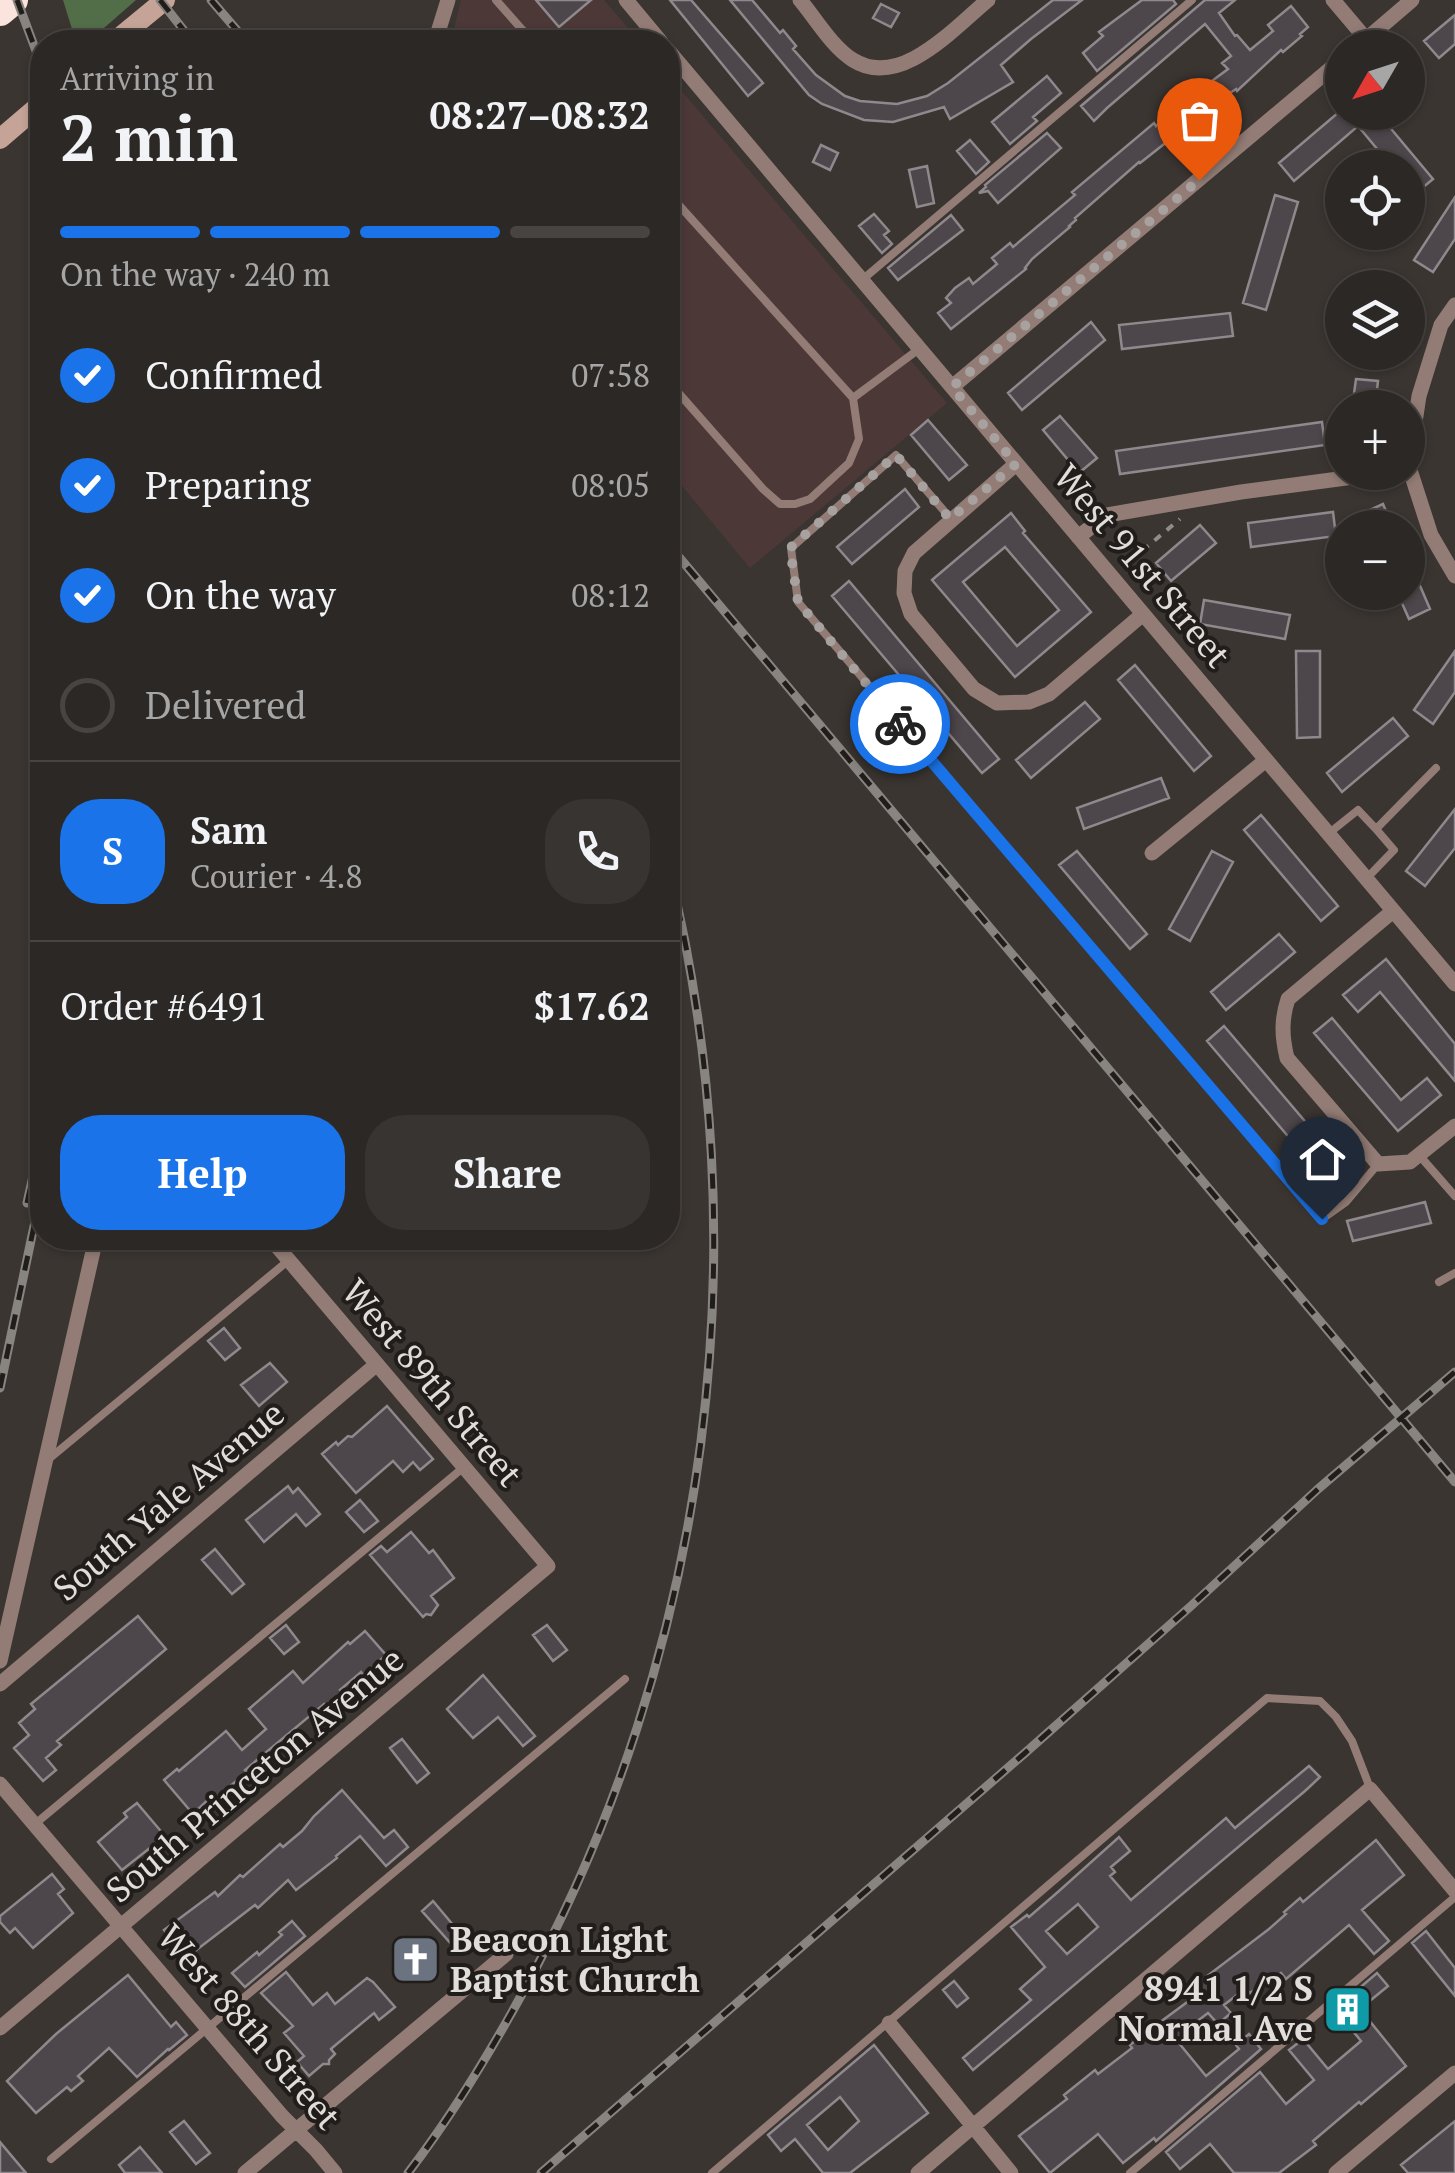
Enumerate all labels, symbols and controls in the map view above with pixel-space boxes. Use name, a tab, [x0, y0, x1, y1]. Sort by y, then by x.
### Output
north arrow	[1325, 30, 1425, 130]
map controls	[1325, 30, 1425, 610]
text: Arriving in	[60, 57, 214, 99]
pin	[1157, 78, 1242, 181]
text: 08:27–08:32	[429, 90, 650, 140]
text: 2 min	[60, 93, 238, 180]
icon: bag	[1172, 93, 1227, 148]
button: locate	[1325, 150, 1425, 250]
text: On the way · 240 m	[60, 253, 330, 295]
button: layers	[1325, 270, 1425, 370]
icon: check	[60, 348, 115, 403]
text: Confirmed	[145, 350, 323, 400]
text: 07:58	[571, 354, 650, 396]
button: +	[1325, 390, 1425, 490]
street label: West 91st Street	[1044, 454, 1241, 677]
icon: check	[60, 458, 115, 513]
text: Preparing	[145, 460, 311, 510]
text: 08:05	[571, 464, 650, 506]
button: −	[1325, 510, 1425, 610]
icon: check	[60, 568, 115, 623]
text: On the way	[145, 570, 336, 620]
text: 08:12	[571, 574, 650, 616]
courier	[850, 674, 950, 774]
text: Delivered	[145, 680, 306, 730]
icon: bike	[873, 697, 928, 752]
button: phone	[545, 799, 650, 904]
text: Sam	[190, 805, 267, 855]
text: S	[102, 826, 123, 876]
text: Courier · 4.8	[190, 855, 362, 897]
text: Order #6491	[60, 981, 268, 1031]
text: $17.62	[533, 981, 650, 1031]
button: Help	[60, 1115, 345, 1230]
button: Share	[365, 1115, 650, 1230]
pin	[1280, 1117, 1365, 1220]
icon: home	[1295, 1132, 1350, 1187]
street label: West 89th Street	[332, 1269, 533, 1496]
street label: South Yale Avenue	[43, 1390, 294, 1610]
street label: South Princeton Avenue	[96, 1636, 413, 1912]
street label: West 88th Street	[148, 1914, 352, 2139]
place label: Beacon Light Baptist Church	[450, 1916, 700, 2002]
church icon: Beacon Light Baptist Church	[389, 1934, 441, 1986]
place label: 8941 1/2 S Normal Ave	[1118, 1965, 1313, 2051]
building icon: 8941 1/2 S Normal Ave	[1322, 1983, 1374, 2035]

